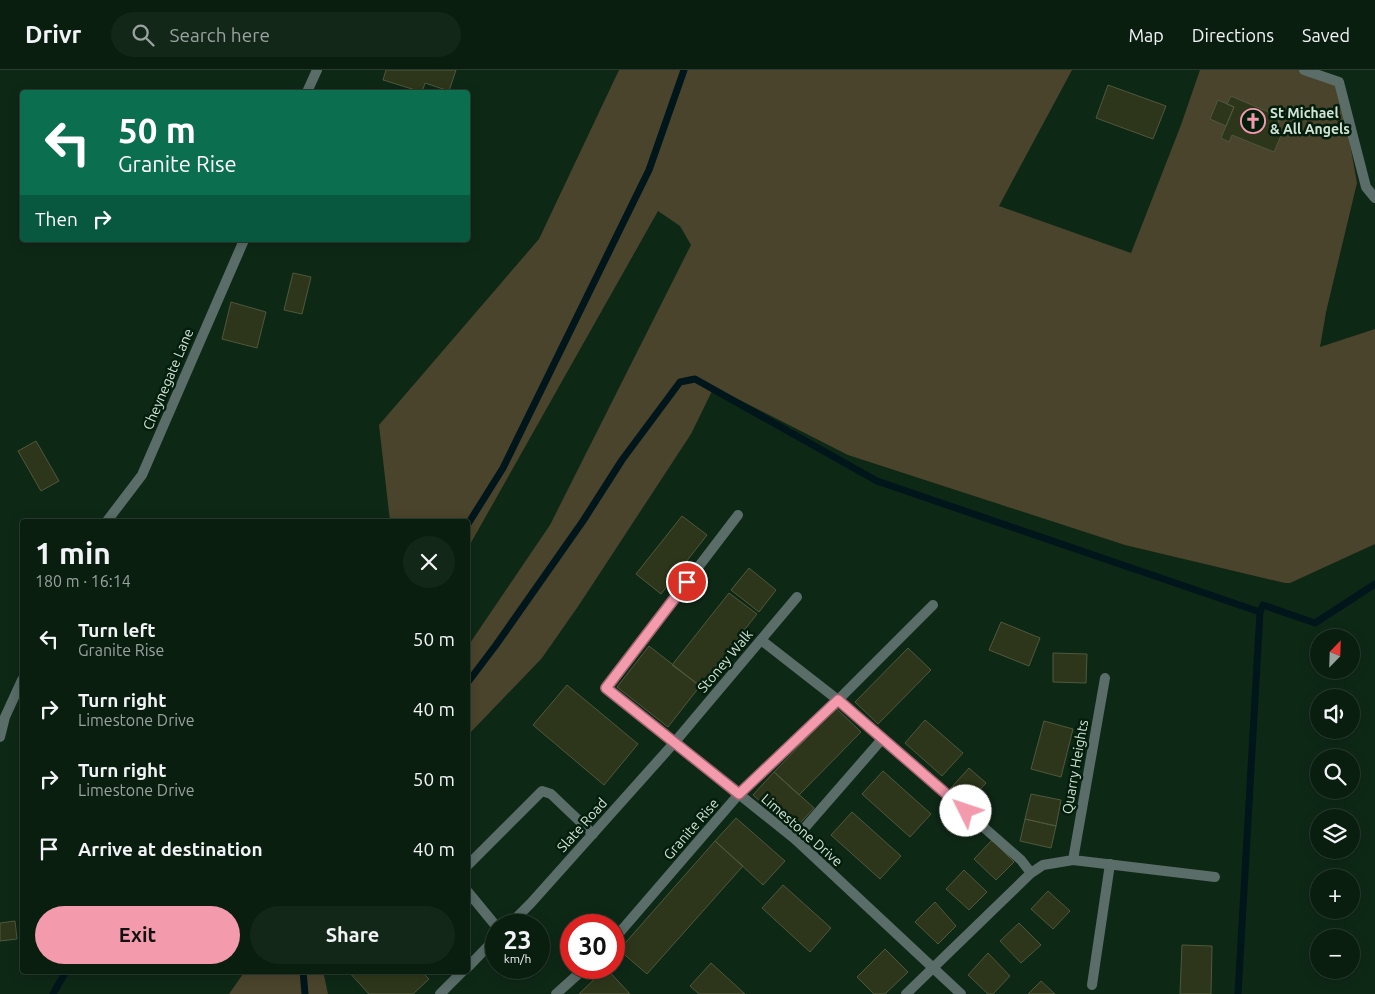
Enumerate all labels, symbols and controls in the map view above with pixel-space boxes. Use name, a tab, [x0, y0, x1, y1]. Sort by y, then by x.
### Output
search box	[111, 12, 461, 57]
text: Drivr	[25, 21, 81, 48]
icon: search	[129, 21, 157, 49]
text: Search here	[169, 24, 270, 46]
text: Map	[1128, 25, 1164, 45]
text: Directions	[1192, 25, 1274, 45]
text: Saved	[1302, 25, 1350, 45]
place label: St Michael & All Angels	[1270, 105, 1350, 137]
church icon: St Michael & All Angels	[1240, 108, 1266, 134]
icon: left	[35, 110, 100, 175]
text: 50 m	[118, 110, 196, 150]
text: Granite Rise	[118, 151, 237, 176]
icon: right	[88, 205, 116, 233]
text: Then	[35, 208, 78, 230]
street label: Cheynegate Lane	[139, 326, 197, 432]
text: 1 min	[35, 536, 111, 570]
button: close	[403, 536, 455, 588]
pin	[666, 561, 708, 603]
icon: arrive	[673, 568, 701, 596]
text: 180 m · 16:14	[35, 572, 131, 590]
text: Turn left	[78, 619, 156, 641]
icon: left	[35, 625, 63, 653]
street label: Stoney Walk	[694, 626, 756, 696]
text: 50 m	[413, 628, 455, 650]
north arrow	[1310, 629, 1360, 679]
map controls	[1310, 629, 1360, 979]
text: Granite Rise	[78, 641, 164, 659]
text: Turn right	[78, 689, 166, 711]
button: sound	[1310, 689, 1360, 739]
icon: right	[35, 695, 63, 723]
text: 40 m	[413, 698, 455, 720]
text: Limestone Drive	[78, 711, 195, 729]
street label: Quarry Heights	[1059, 719, 1091, 815]
button: search	[1310, 749, 1360, 799]
text: Turn right	[78, 759, 166, 781]
icon: right	[35, 765, 63, 793]
text: 50 m	[413, 768, 455, 790]
text: Limestone Drive	[78, 781, 195, 799]
position arrow	[939, 784, 991, 836]
street label: Limestone Drive	[758, 790, 846, 870]
street label: Slate Road	[554, 795, 610, 855]
street label: Granite Rise	[660, 795, 722, 863]
button: layers	[1310, 809, 1360, 859]
icon: arrive	[35, 835, 63, 863]
text: Arrive at destination	[78, 838, 263, 860]
text: 40 m	[413, 838, 455, 860]
button: +	[1310, 869, 1360, 919]
button: Exit	[35, 906, 240, 964]
button: Share	[250, 906, 455, 964]
speed limit sign: 30	[560, 914, 625, 979]
text: 23	[503, 926, 532, 954]
button: −	[1310, 929, 1360, 979]
text: km/h	[504, 952, 531, 965]

